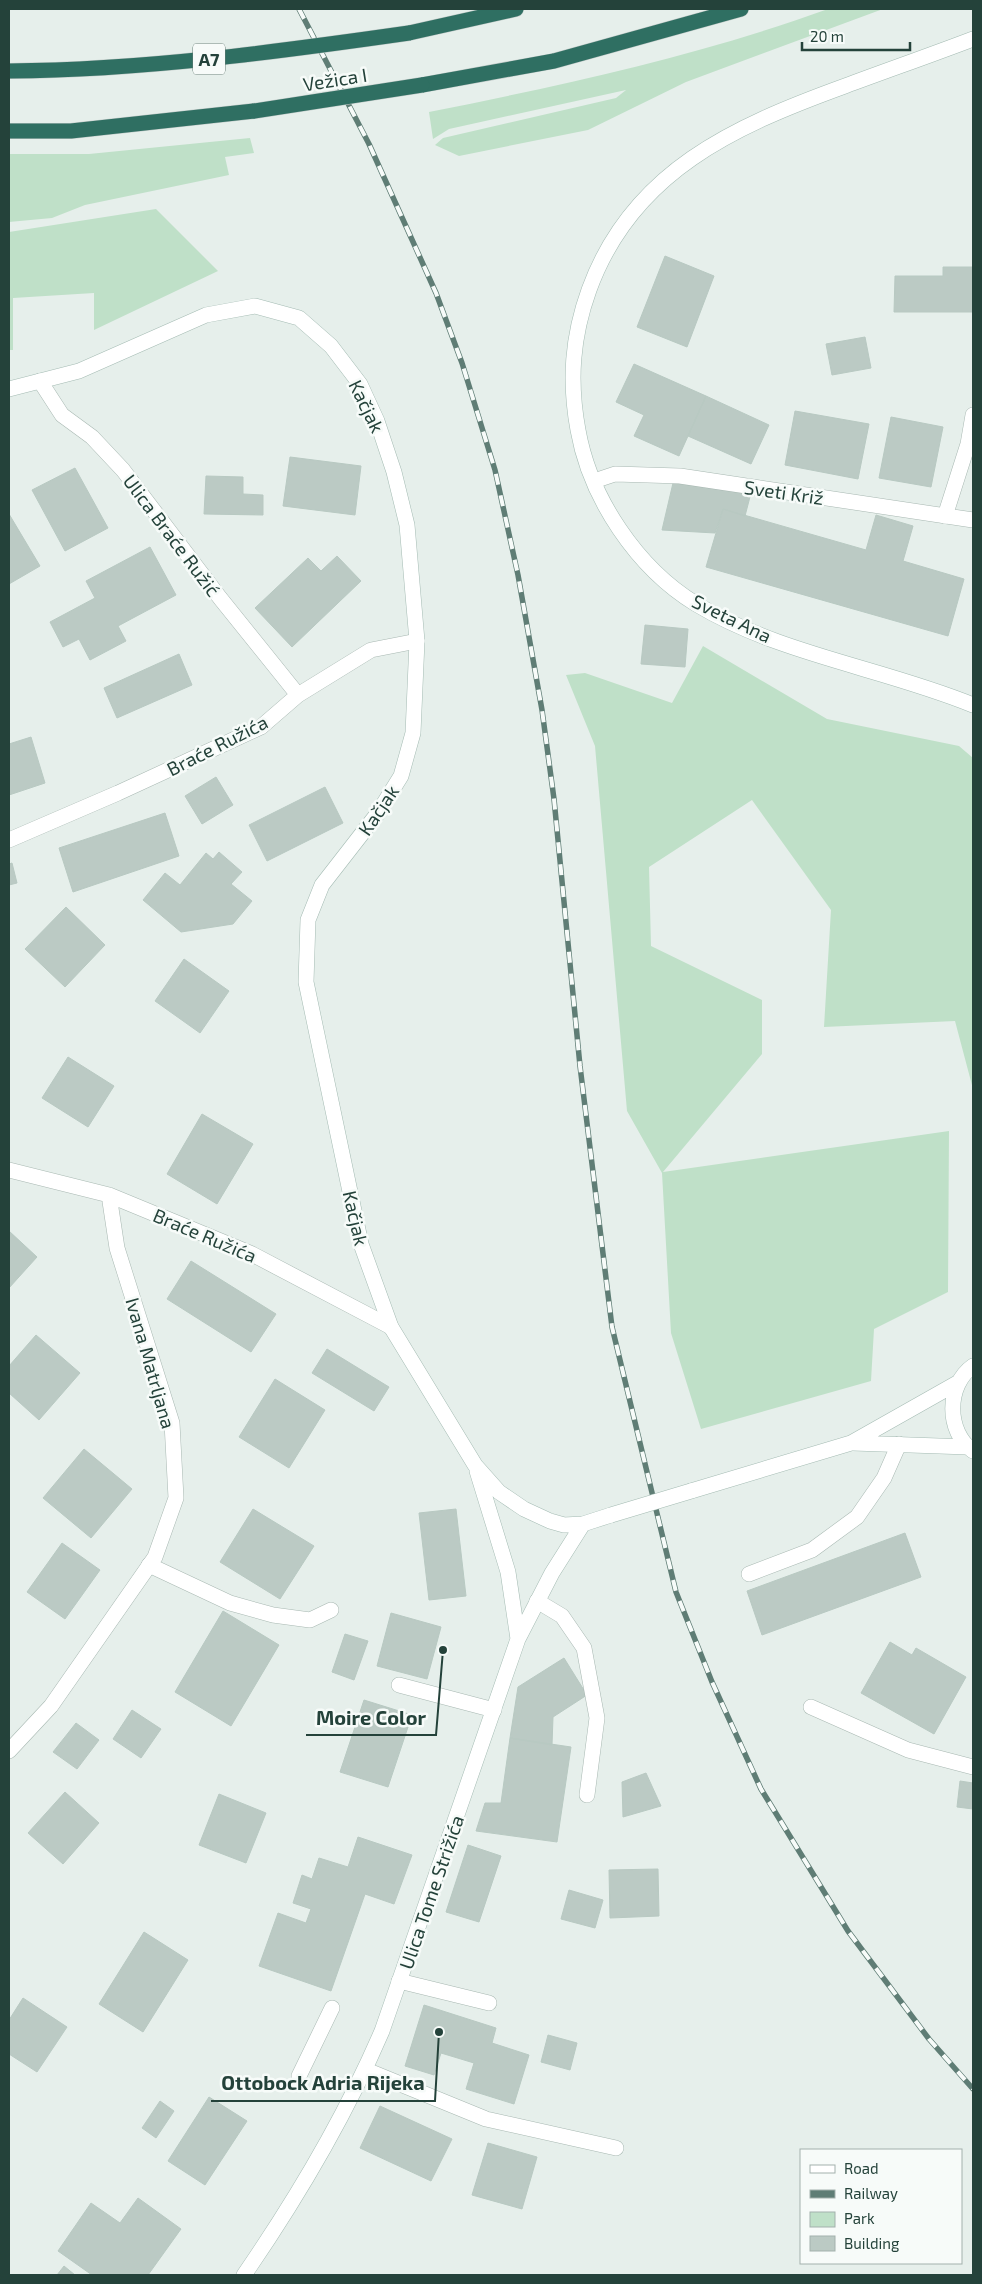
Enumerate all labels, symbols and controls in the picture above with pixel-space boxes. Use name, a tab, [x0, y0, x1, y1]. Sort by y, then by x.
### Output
scale bar	[802, 20, 910, 52]
text: 20 m	[810, 27, 844, 45]
road number: A7	[193, 44, 225, 74]
street label: Vežica I	[301, 63, 369, 95]
street label: Kačjak	[344, 376, 390, 436]
street label: Ulica Braće Ružić	[119, 470, 225, 600]
street label: Sveti Križ	[743, 475, 825, 509]
street label: Sveta Ana	[689, 589, 775, 647]
street label: Braće Ružića	[163, 710, 271, 780]
street label: Kačjak	[353, 780, 403, 840]
street label: Kačjak	[339, 1188, 374, 1248]
street label: Braće Ružića	[150, 1203, 260, 1267]
street label: Ivana Matrljana	[121, 1295, 181, 1431]
callout: Moire Color	[306, 1700, 436, 1735]
text: Moire Color	[316, 1705, 426, 1729]
street label: Ulica Tome Strižića	[394, 1812, 468, 1972]
callout: Ottobock Adria Rijeka	[211, 2066, 435, 2101]
text: Ottobock Adria Rijeka	[221, 2070, 425, 2094]
legend	[800, 2149, 962, 2264]
text: Road	[844, 2159, 879, 2177]
text: Railway	[844, 2184, 898, 2202]
text: Park	[844, 2209, 875, 2227]
text: Building	[844, 2234, 900, 2252]

